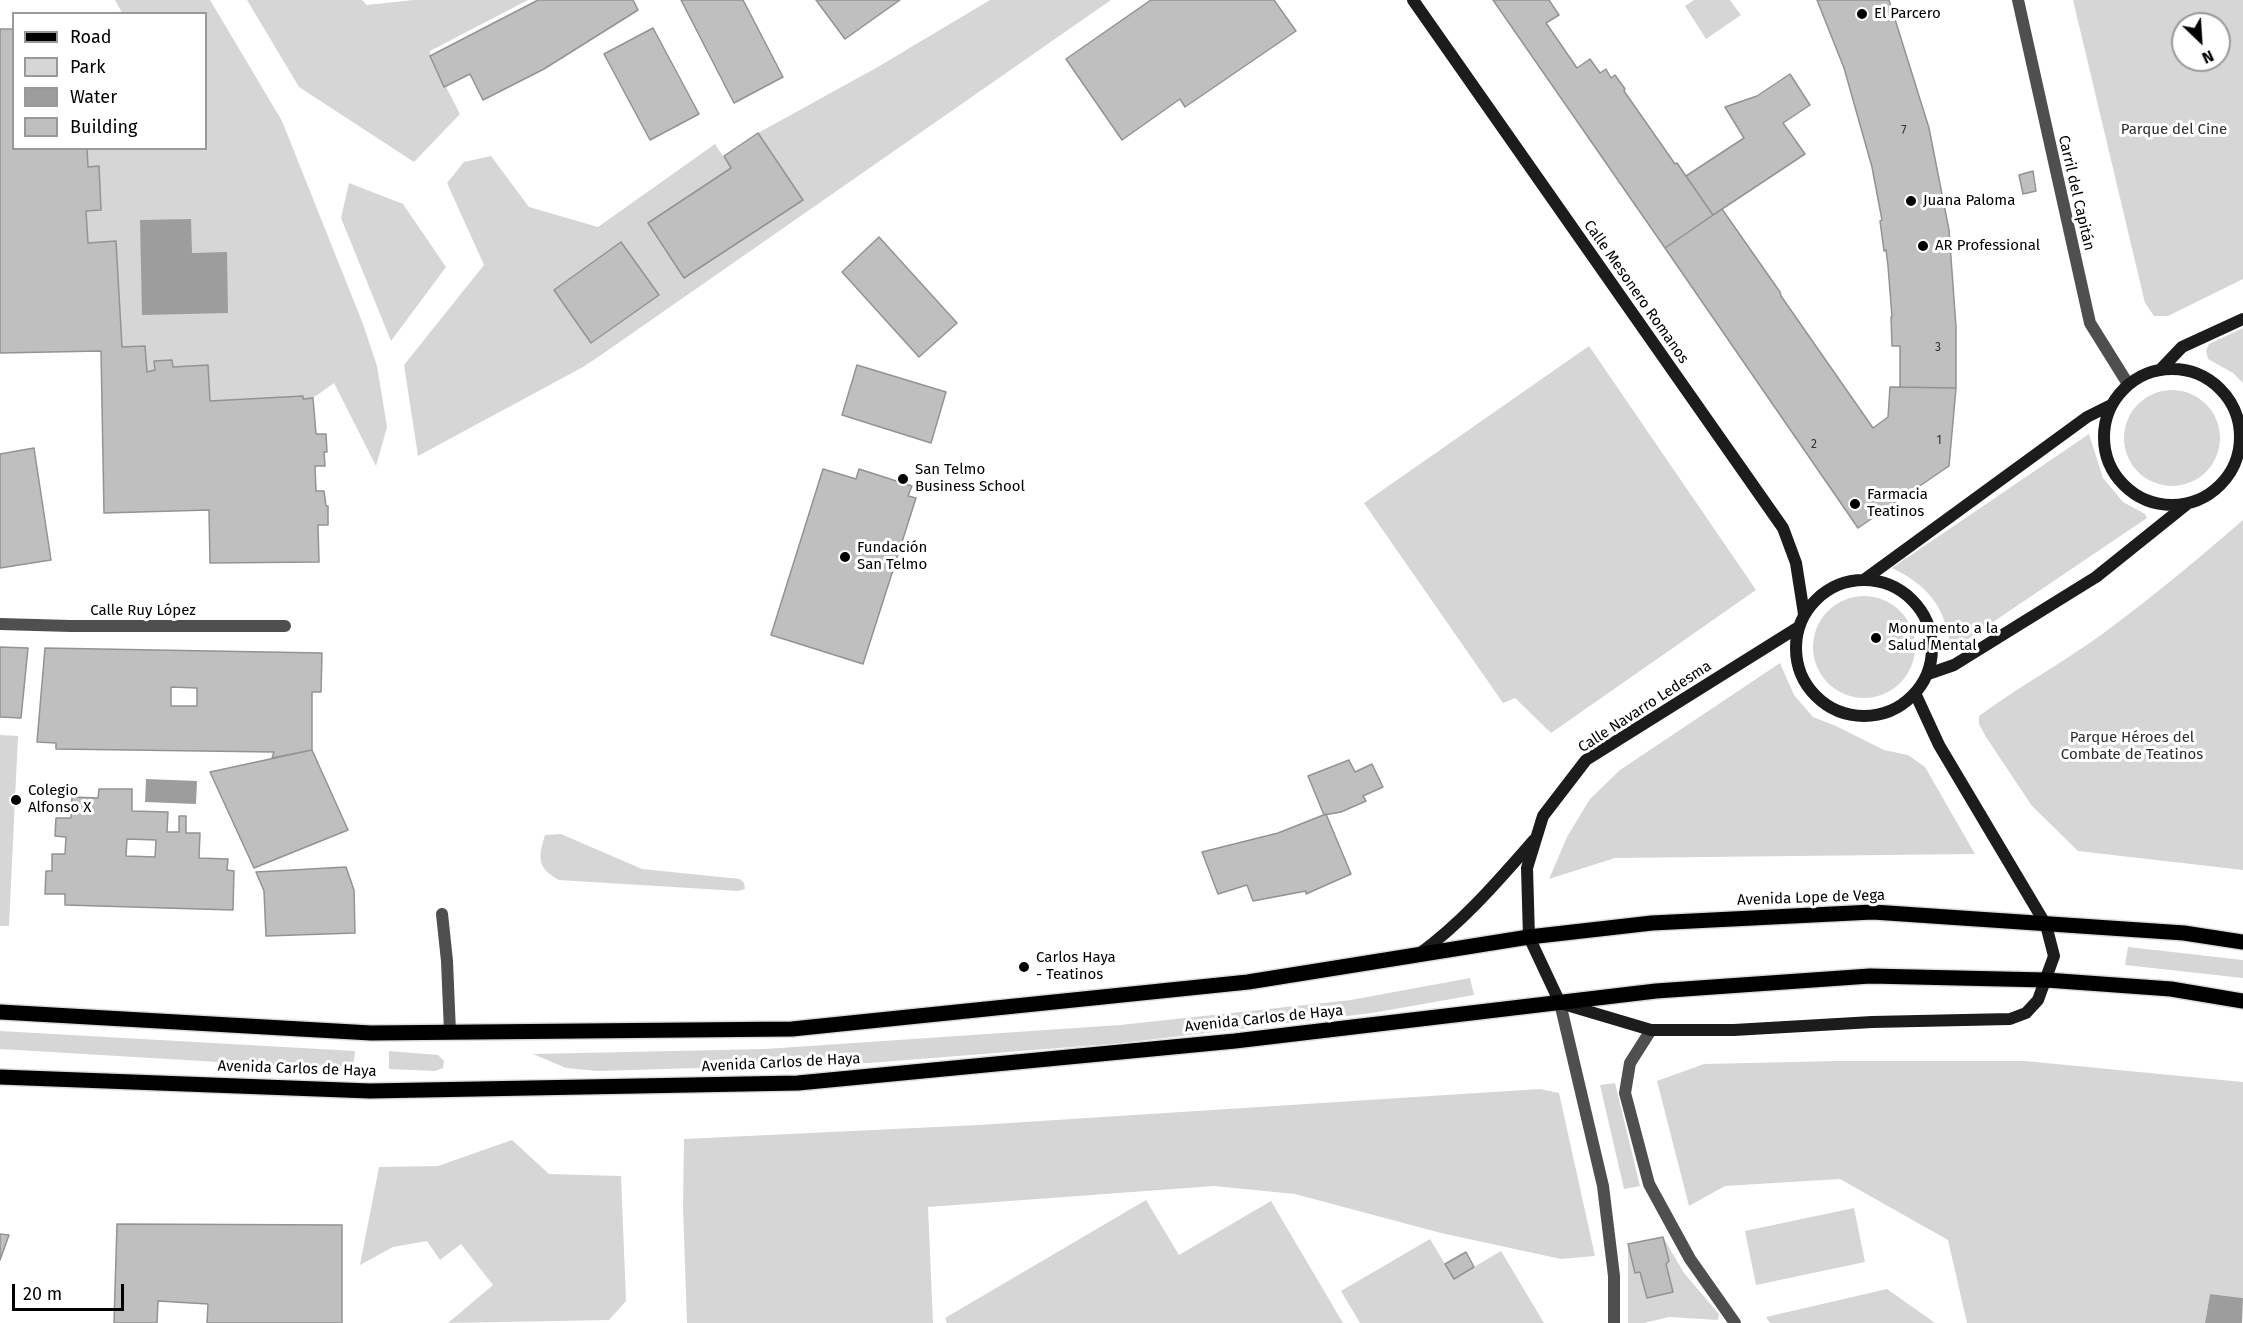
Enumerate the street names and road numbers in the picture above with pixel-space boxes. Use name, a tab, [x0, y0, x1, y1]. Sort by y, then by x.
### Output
street label: Carril del Capitán	[2054, 134, 2098, 252]
street label: Calle Mesonero Romanos	[1580, 217, 1692, 367]
street label: Calle Ruy López	[90, 602, 196, 620]
street label: Calle Navarro Ledesma	[1575, 657, 1715, 757]
street label: Avenida Lope de Vega	[1737, 886, 1885, 910]
street label: Avenida Carlos de Haya	[1184, 1002, 1344, 1036]
street label: Avenida Carlos de Haya	[701, 1050, 861, 1076]
street label: Avenida Carlos de Haya	[217, 1057, 377, 1081]

